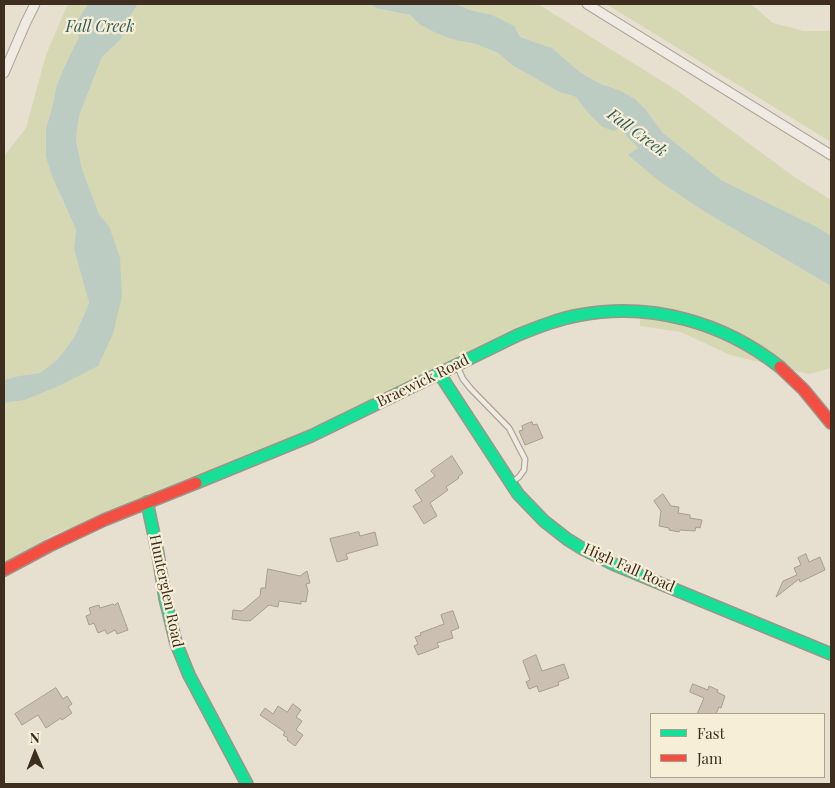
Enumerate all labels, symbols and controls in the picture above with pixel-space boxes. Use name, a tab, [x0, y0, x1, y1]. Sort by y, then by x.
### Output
water label: Fall Creek	[66, 17, 134, 37]
water label: Fall Creek	[604, 105, 670, 161]
street label: Braewick Road	[374, 351, 472, 411]
street label: Hunterglen Road	[145, 533, 187, 649]
street label: High Fall Road	[580, 540, 678, 596]
legend	[650, 713, 825, 778]
text: Fast	[697, 723, 725, 743]
north arrow	[10, 728, 60, 778]
text: N	[30, 728, 40, 747]
text: Jam	[697, 748, 722, 768]

